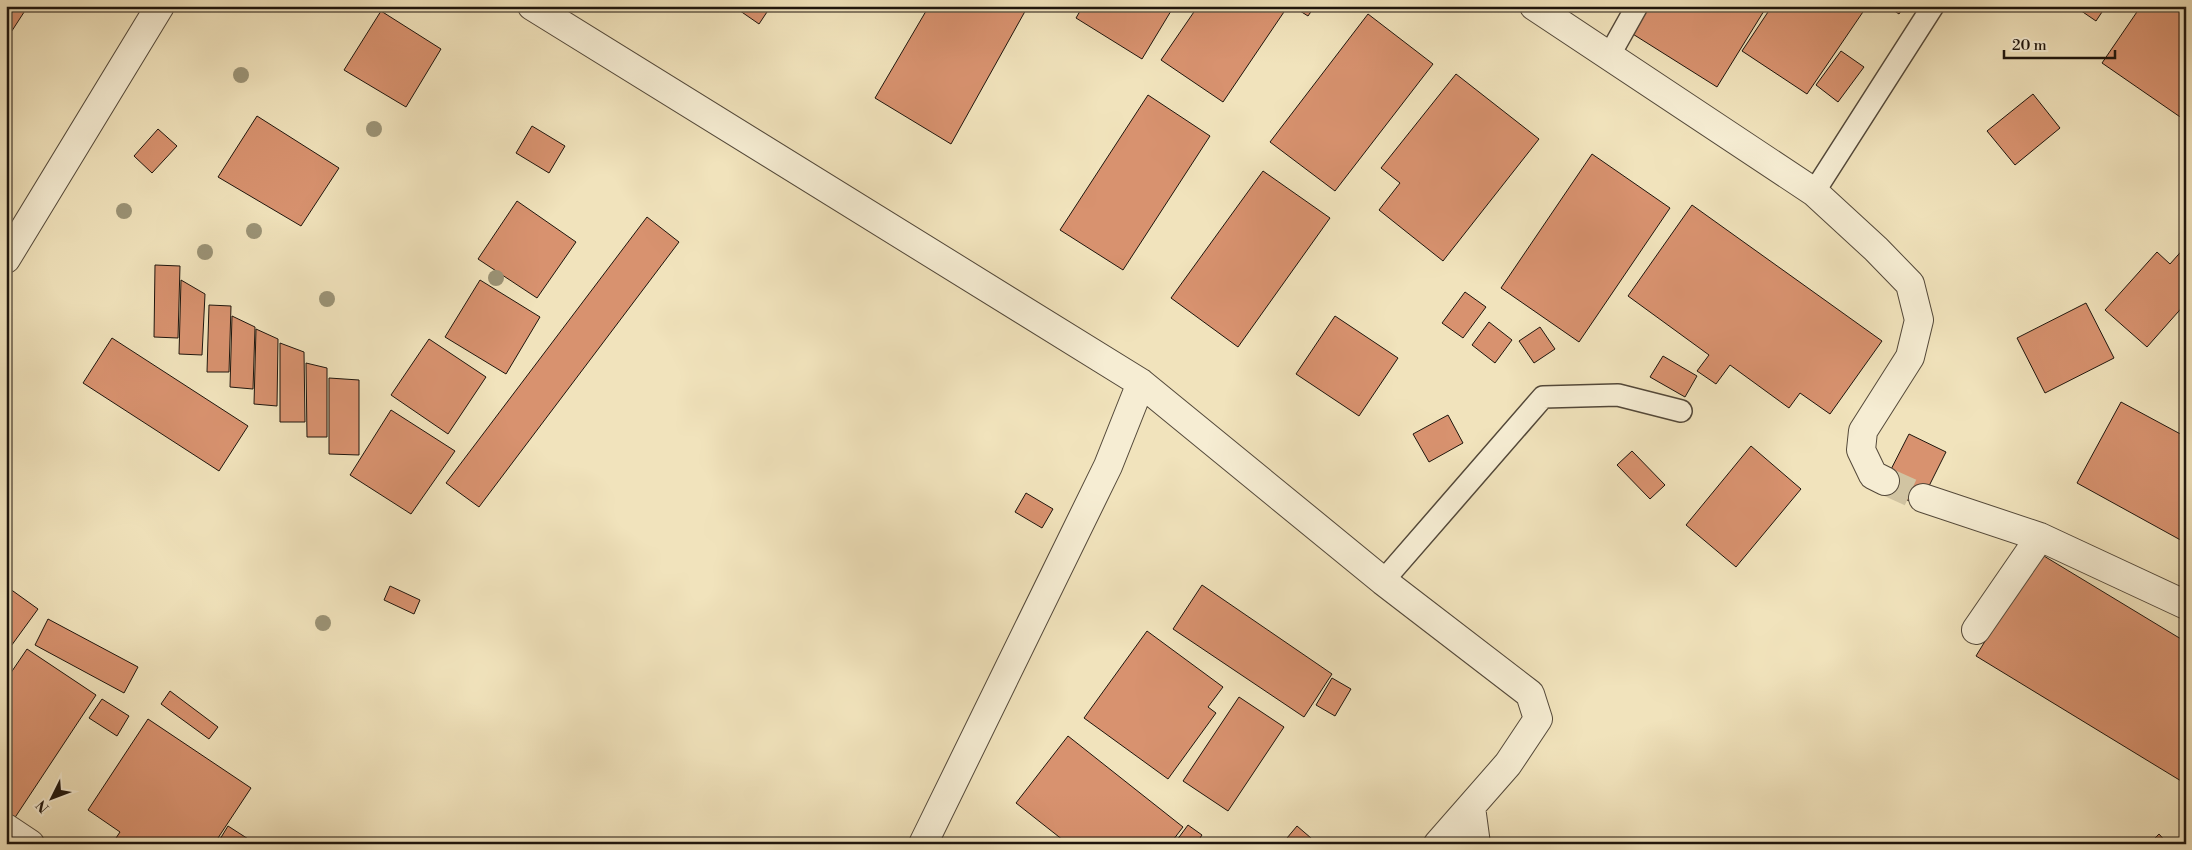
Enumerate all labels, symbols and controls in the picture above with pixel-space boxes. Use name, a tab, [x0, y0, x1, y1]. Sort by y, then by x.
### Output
scale bar	[2004, 28, 2116, 60]
text: 20 m	[2012, 36, 2047, 55]
north arrow	[28, 772, 78, 822]
text: N	[33, 796, 53, 816]

